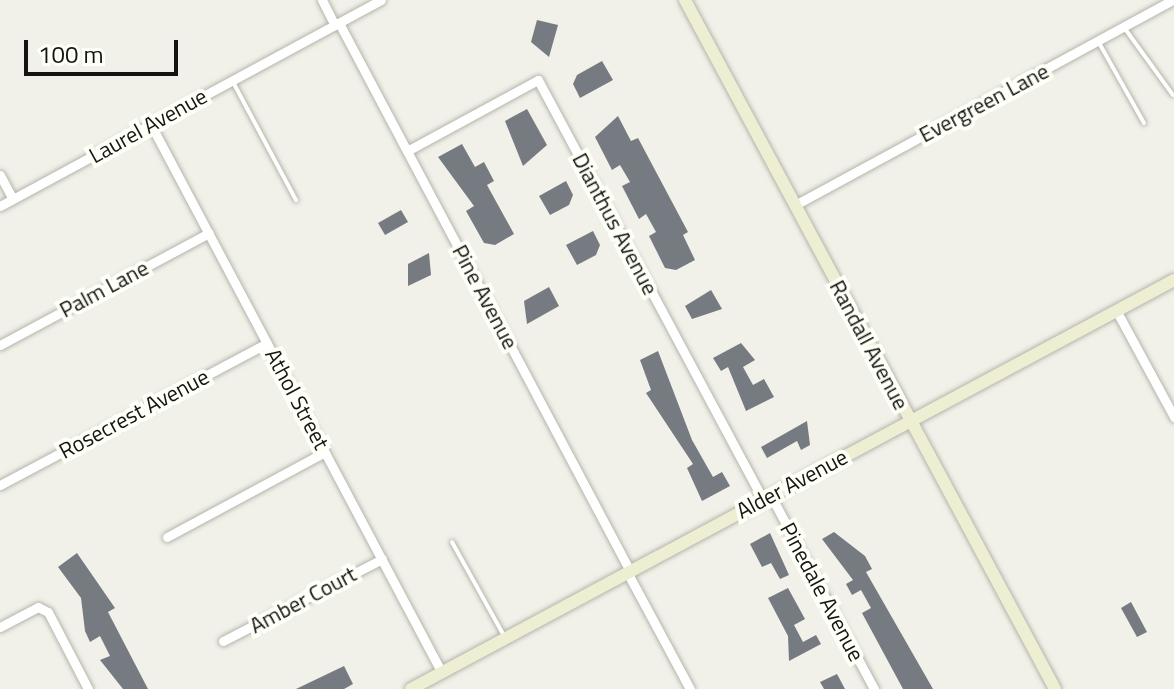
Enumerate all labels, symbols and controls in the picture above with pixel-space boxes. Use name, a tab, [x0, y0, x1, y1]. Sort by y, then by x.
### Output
scale bar	[28, 24, 182, 74]
text: 100 m	[38, 36, 104, 72]
street label: Evergreen Lane	[915, 58, 1053, 148]
street label: Laurel Avenue	[85, 83, 211, 169]
street label: Dianthus Avenue	[567, 149, 663, 299]
street label: Pine Avenue	[446, 240, 524, 354]
street label: Palm Lane	[55, 255, 153, 323]
street label: Randall Avenue	[824, 276, 914, 414]
street label: Athol Street	[259, 344, 335, 454]
street label: Rosecrest Avenue	[55, 363, 213, 465]
street label: Alder Avenue	[732, 444, 852, 524]
street label: Pinedale Avenue	[774, 518, 870, 666]
street label: Amber Court	[245, 561, 361, 639]

